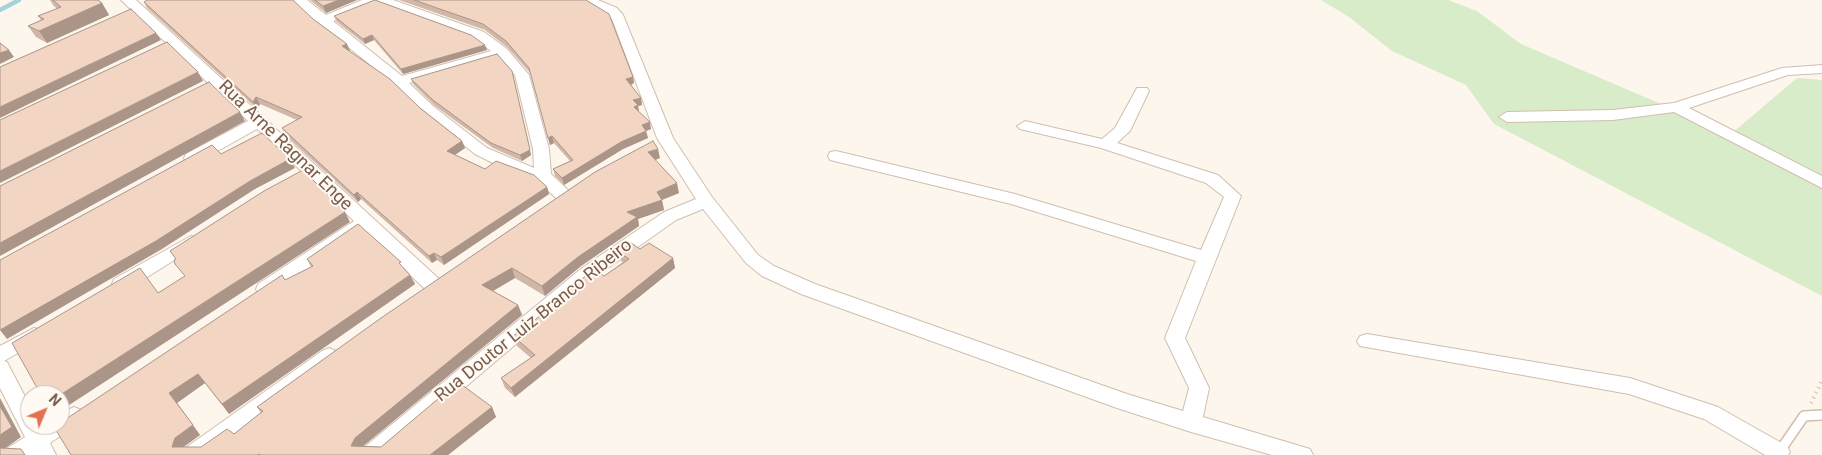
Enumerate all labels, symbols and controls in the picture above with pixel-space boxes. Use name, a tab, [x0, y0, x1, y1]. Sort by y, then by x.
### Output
street label: Rua Arne Ragnar Enge	[213, 76, 357, 216]
street label: Rua Doutor Luiz Branco Ribeiro	[431, 235, 637, 407]
north arrow	[20, 385, 70, 435]
text: N	[46, 391, 64, 409]

